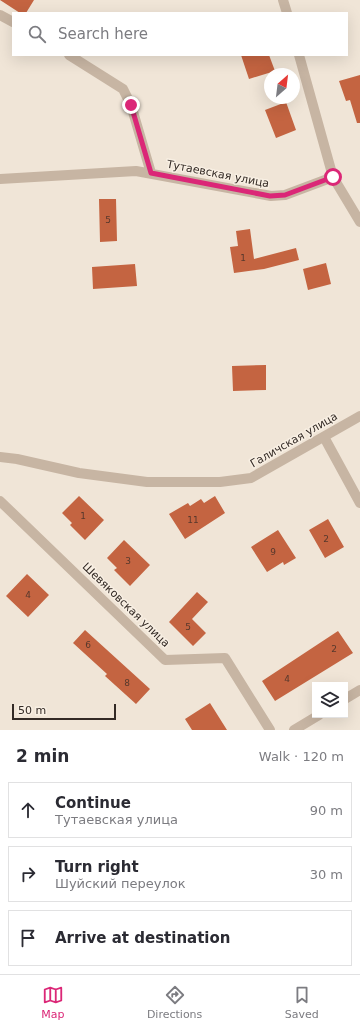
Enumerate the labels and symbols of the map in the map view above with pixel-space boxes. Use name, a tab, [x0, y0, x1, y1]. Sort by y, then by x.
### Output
north arrow	[264, 68, 300, 104]
route end	[122, 96, 140, 114]
street label: Тутаевская улица	[165, 157, 270, 190]
route start	[324, 168, 342, 186]
house number: 5	[105, 215, 111, 225]
house number: 1	[240, 253, 246, 263]
street label: Галичская улица	[248, 410, 340, 470]
house number: 1	[80, 511, 86, 521]
house number: 11	[187, 515, 199, 525]
house number: 2	[323, 534, 329, 544]
house number: 9	[270, 547, 276, 557]
house number: 3	[125, 556, 131, 566]
street label: Шевяковская улица	[80, 560, 172, 650]
house number: 4	[25, 590, 31, 600]
house number: 5	[185, 622, 191, 632]
house number: 6	[85, 640, 91, 650]
house number: 2	[331, 644, 337, 654]
house number: 4	[284, 674, 290, 684]
house number: 8	[124, 678, 130, 688]
scale bar	[12, 702, 116, 721]

